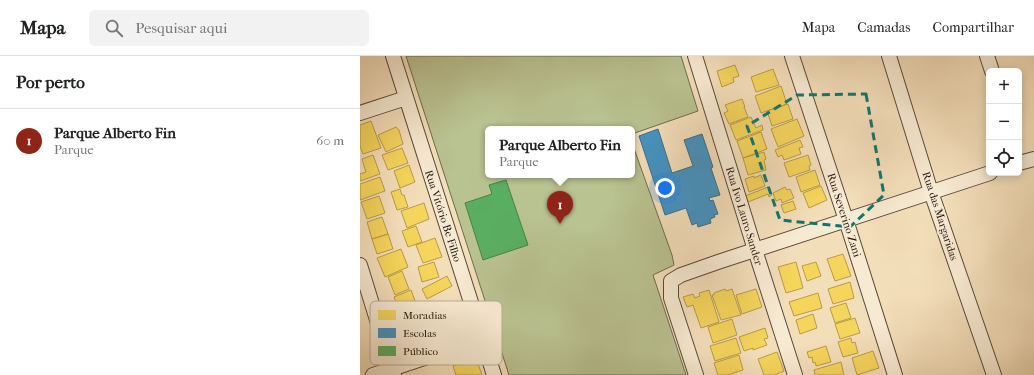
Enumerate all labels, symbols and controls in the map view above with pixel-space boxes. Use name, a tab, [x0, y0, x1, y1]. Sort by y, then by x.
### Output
search box	[89, 10, 369, 46]
text: Mapa	[20, 17, 65, 39]
icon: search	[103, 17, 125, 39]
text: Pesquisar aqui	[135, 19, 227, 37]
text: Mapa	[802, 19, 835, 36]
text: Camadas	[857, 19, 911, 36]
text: Compartilhar	[933, 19, 1014, 36]
map controls	[986, 68, 1022, 176]
button: +	[986, 68, 1022, 104]
text: Por perto	[16, 72, 85, 92]
button: −	[986, 104, 1022, 140]
text: Parque Alberto Fin	[54, 124, 176, 142]
popup	[485, 126, 635, 178]
text: 1	[27, 133, 31, 148]
text: 60 m	[316, 133, 344, 148]
text: Parque Alberto Fin	[499, 136, 621, 154]
button: locate	[986, 140, 1022, 176]
text: Parque	[54, 142, 94, 157]
text: Parque	[499, 154, 539, 169]
street label: Rua Ivo Lauro Sander	[723, 165, 765, 267]
street label: Rua Vitório Be Filho	[422, 168, 464, 264]
street label: Rua das Margaridas	[919, 170, 961, 262]
street label: Rua Severino Zani	[824, 171, 864, 259]
your location	[655, 178, 675, 198]
pin: 1	[547, 191, 573, 224]
legend	[370, 301, 502, 365]
text: Moradias	[403, 309, 447, 322]
text: Escolas	[403, 327, 436, 340]
text: Público	[403, 345, 439, 358]

